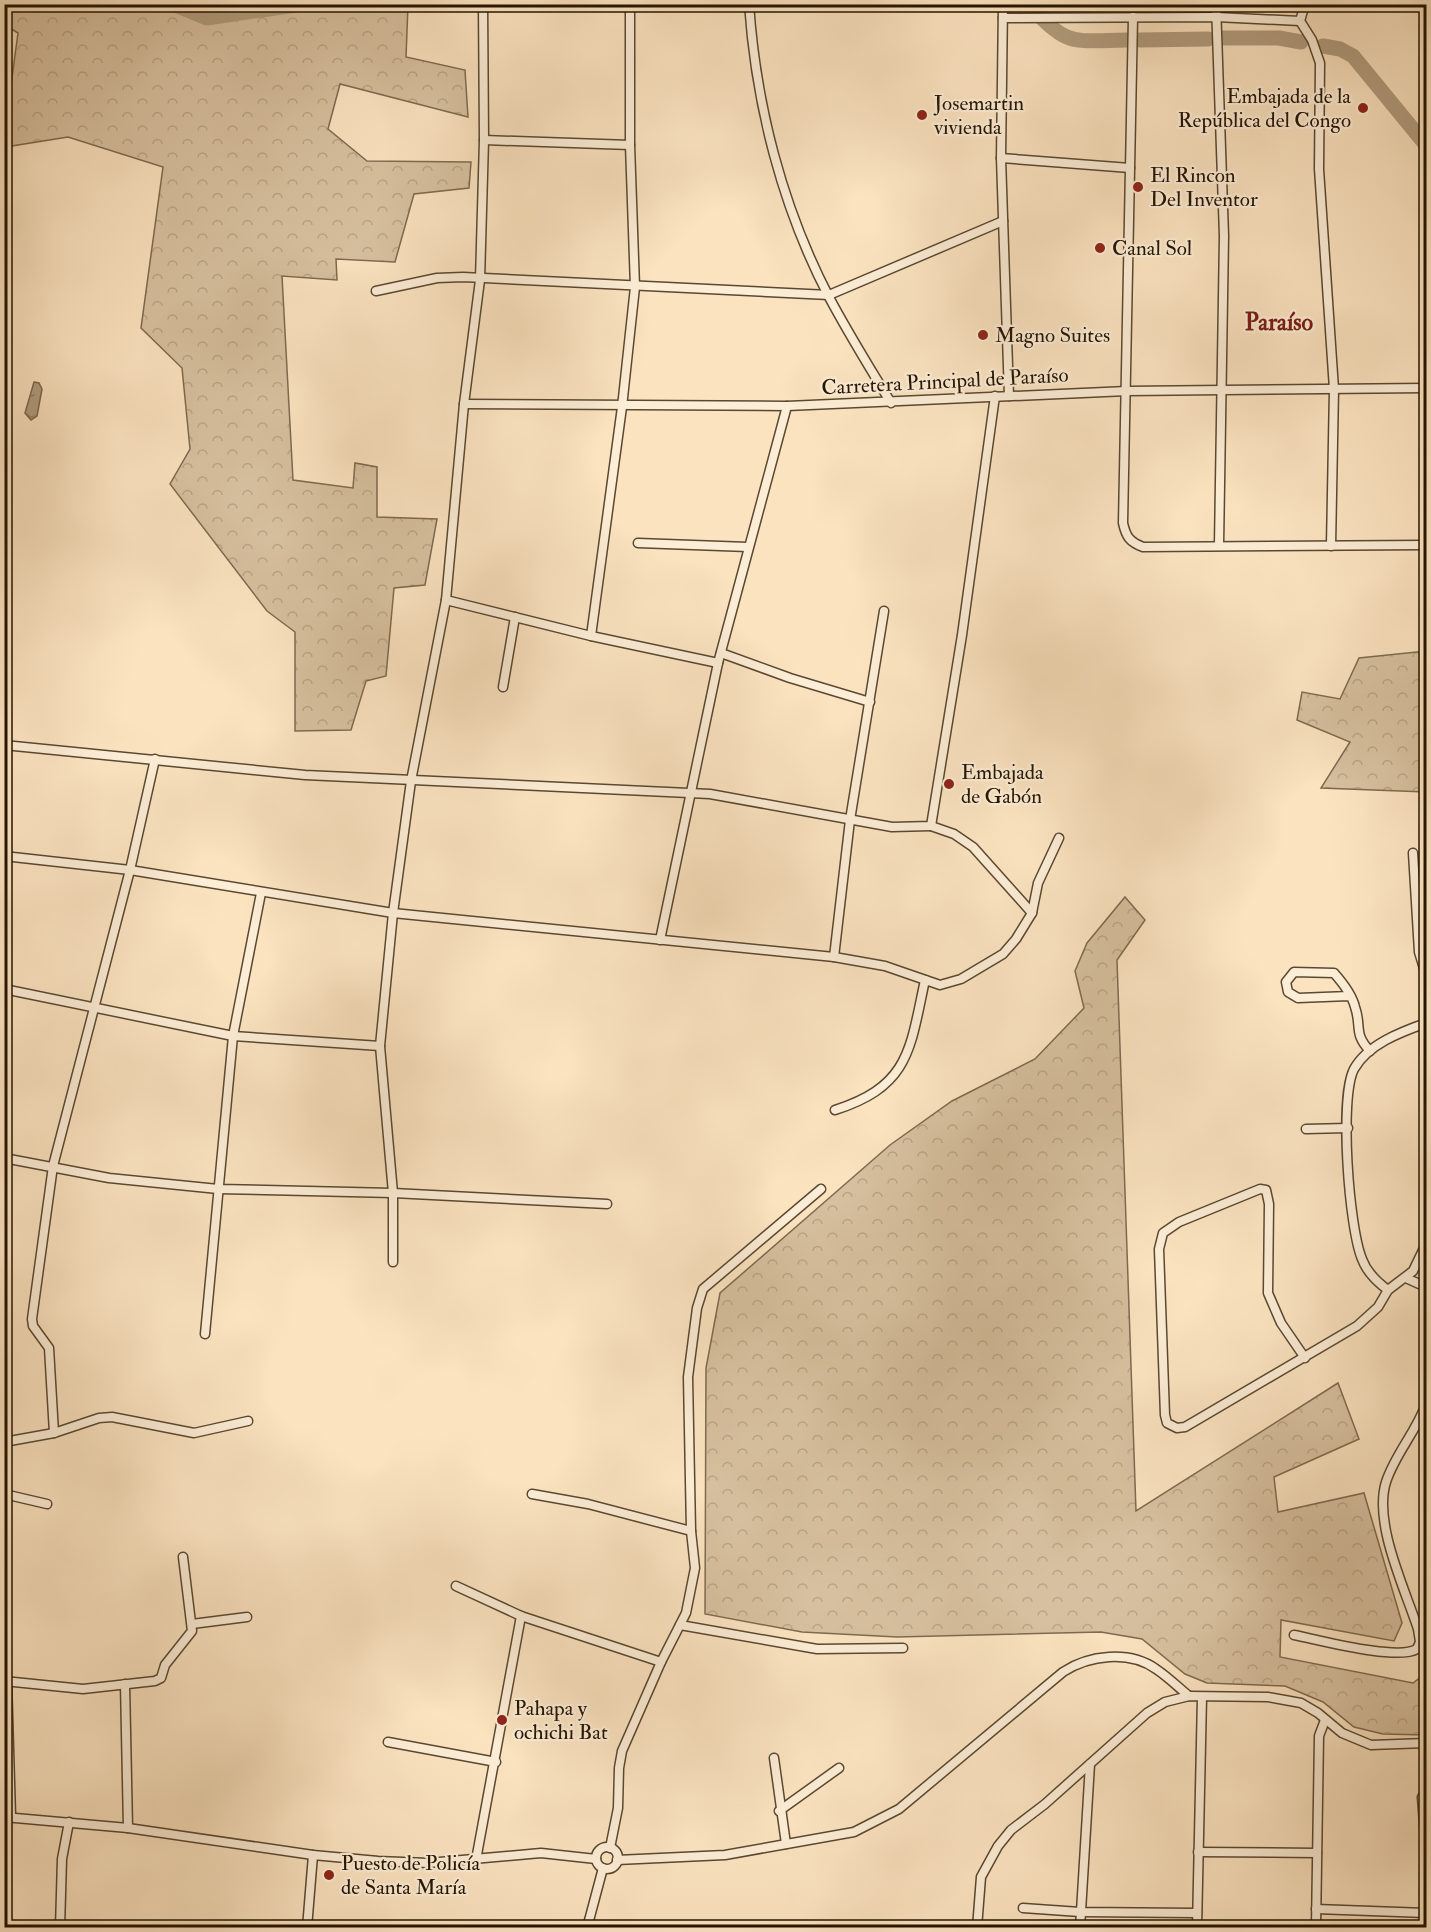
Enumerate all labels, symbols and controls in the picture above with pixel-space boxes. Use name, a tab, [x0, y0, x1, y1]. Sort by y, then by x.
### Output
place label: Embajada de la República del Congo	[1178, 83, 1351, 134]
place label: Josemartin vivienda	[933, 90, 1024, 141]
marker: Embajada de la República del Congo	[1356, 101, 1370, 115]
marker: Josemartin vivienda	[915, 108, 929, 122]
place label: El Rincon Del Inventor	[1150, 162, 1258, 213]
marker: El Rincon Del Inventor	[1131, 180, 1145, 194]
place label: Canal Sol	[1112, 235, 1193, 262]
marker: Canal Sol	[1093, 241, 1107, 255]
district label: Paraíso	[1245, 307, 1314, 338]
place label: Magno Suites	[995, 322, 1110, 349]
marker: Magno Suites	[976, 328, 990, 342]
street label: Carretera Principal de Paraíso	[821, 362, 1069, 401]
place label: Embajada de Gabón	[961, 759, 1044, 810]
marker: Embajada de Gabón	[942, 777, 956, 791]
place label: Pahapa y ochichi Bat	[514, 1695, 608, 1746]
marker: Pahapa y ochichi Bat	[495, 1713, 509, 1727]
place label: Puesto de Policía de Santa María	[341, 1850, 481, 1901]
marker: Puesto de Policía de Santa María	[322, 1868, 336, 1882]

